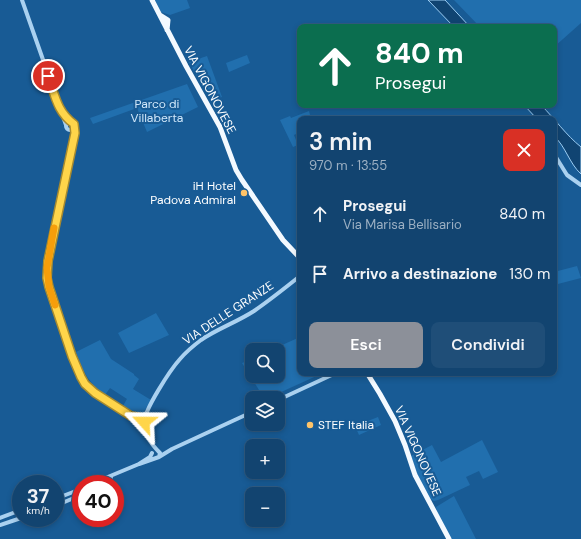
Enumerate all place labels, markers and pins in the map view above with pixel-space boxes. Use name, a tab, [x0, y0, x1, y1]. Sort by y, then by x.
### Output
pin	[31, 59, 65, 93]
place label: iH Hotel Padova Admiral	[150, 178, 236, 208]
marker: iH Hotel Padova Admiral	[239, 188, 249, 198]
place label: STEF Italia	[318, 417, 374, 433]
marker: STEF Italia	[305, 420, 315, 430]

